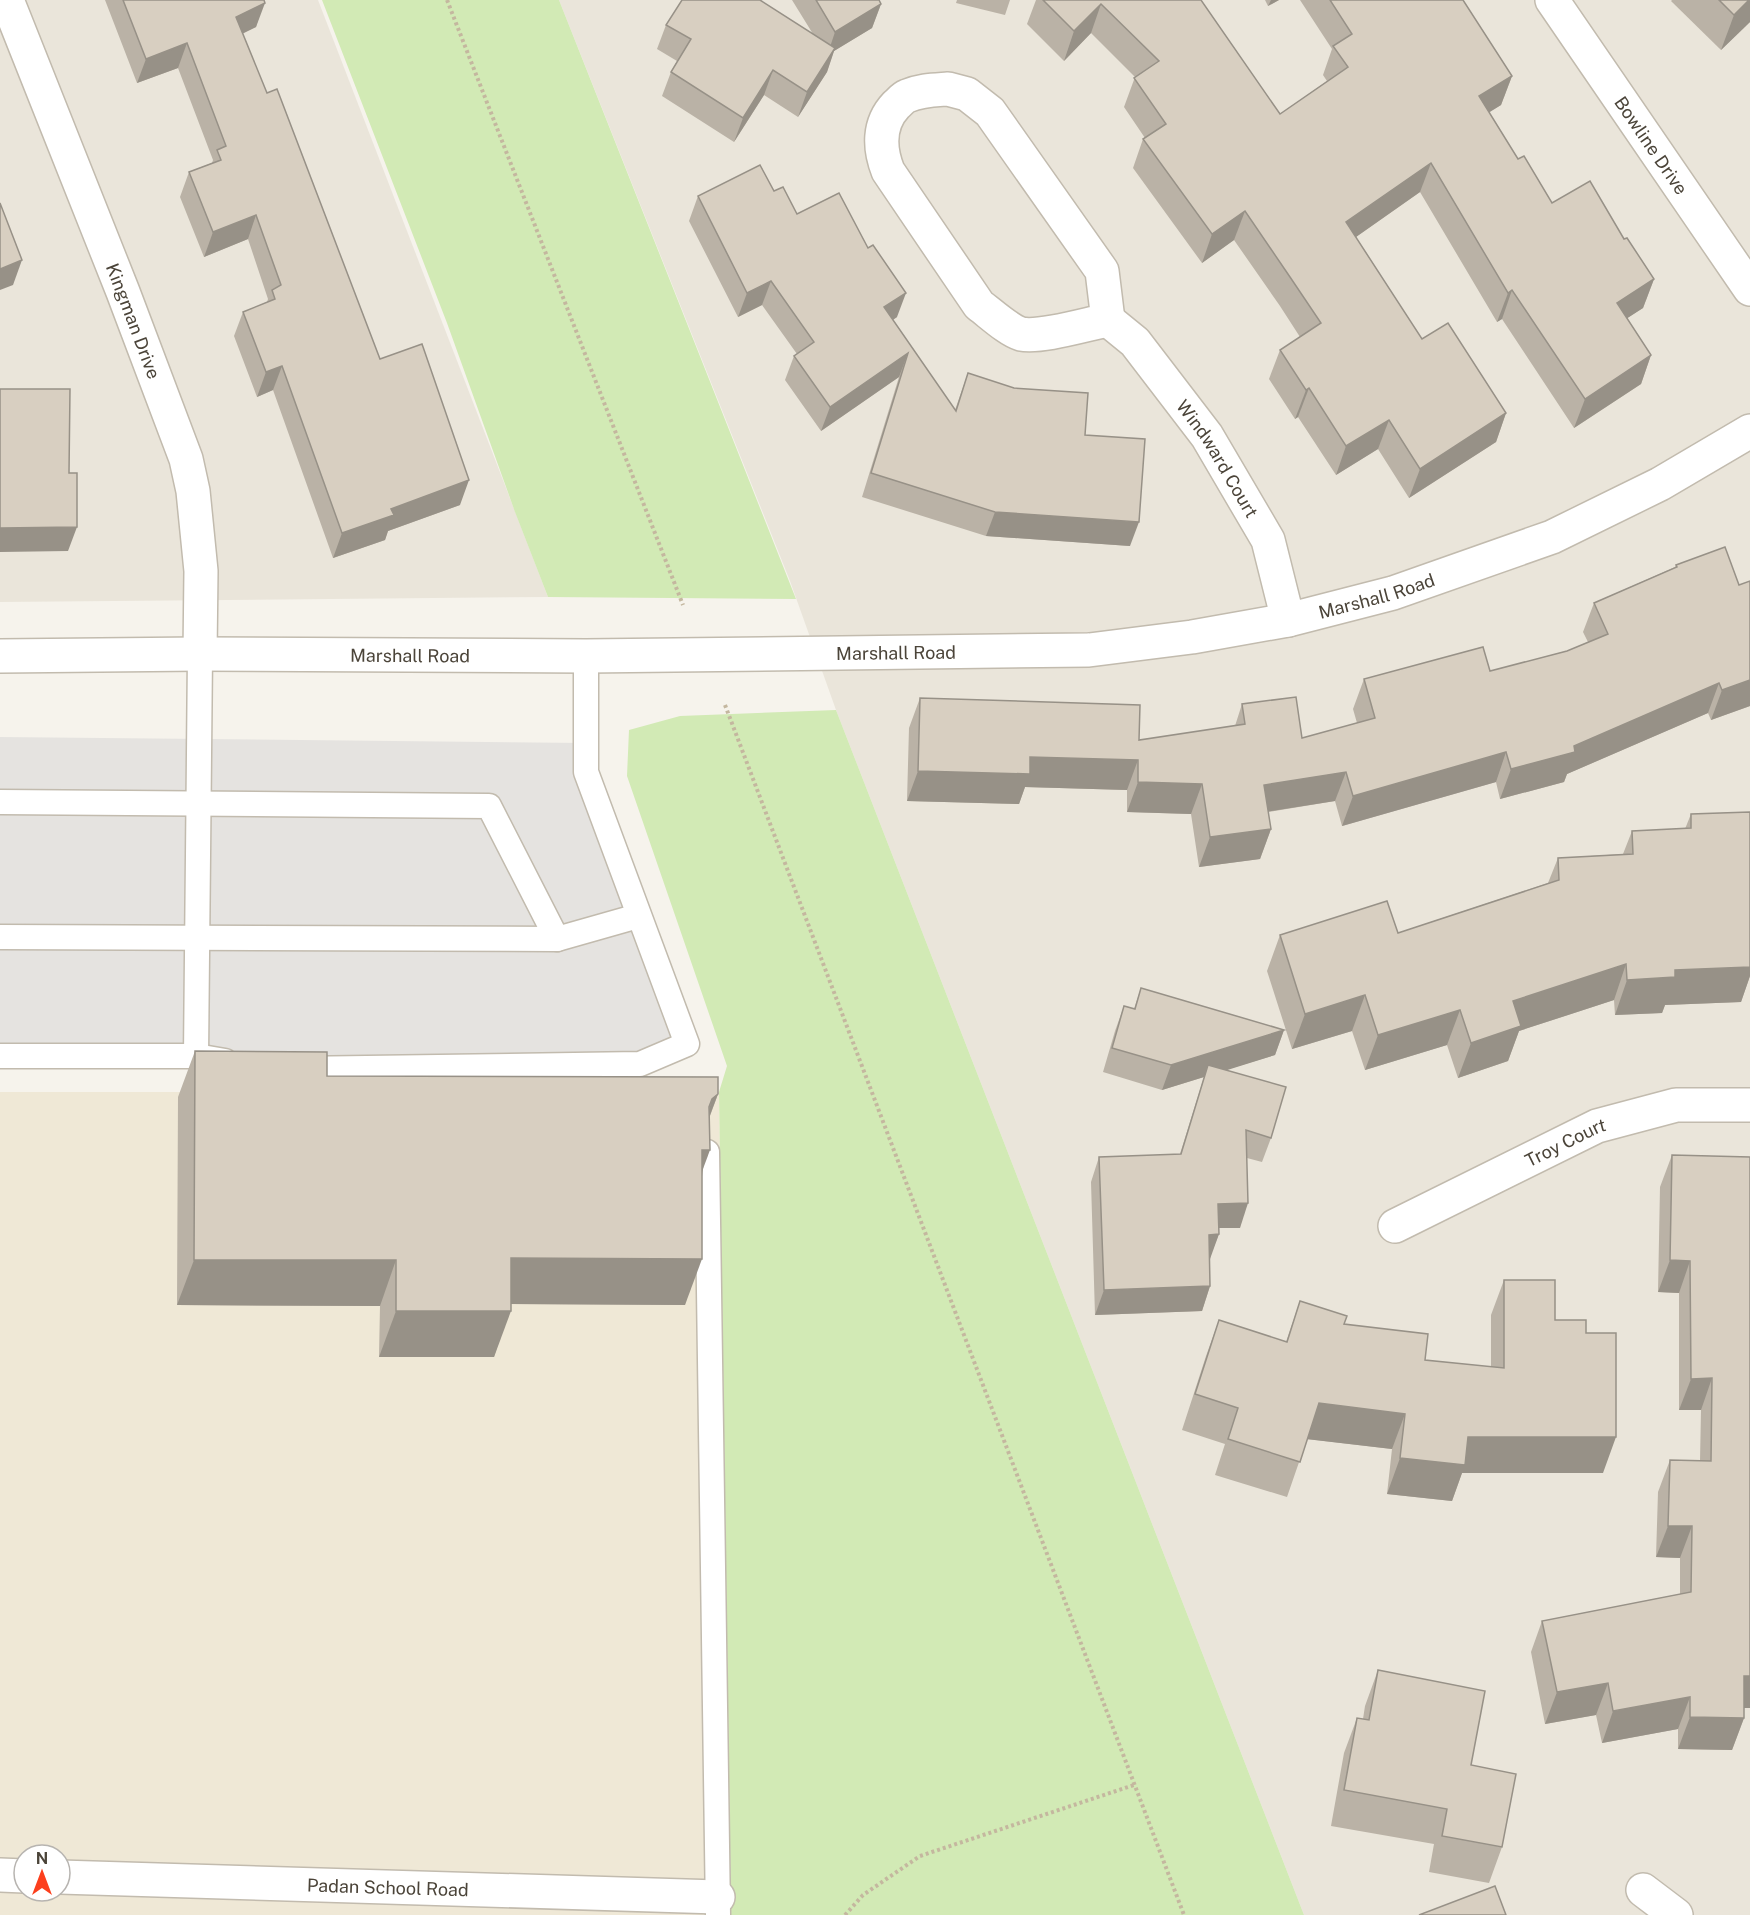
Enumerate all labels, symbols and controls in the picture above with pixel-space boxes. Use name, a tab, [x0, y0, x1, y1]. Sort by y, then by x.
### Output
street label: Bowline Drive	[1611, 92, 1692, 198]
street label: Kingman Drive	[102, 260, 165, 382]
street label: Windward Court	[1172, 395, 1263, 521]
street label: Marshall Road	[1316, 569, 1437, 622]
street label: Marshall Road	[836, 641, 956, 664]
street label: Marshall Road	[350, 644, 470, 666]
street label: Troy Court	[1521, 1114, 1608, 1171]
north arrow	[12, 1843, 72, 1903]
text: N	[36, 1849, 48, 1868]
street label: Padan School Road	[307, 1874, 469, 1900]

